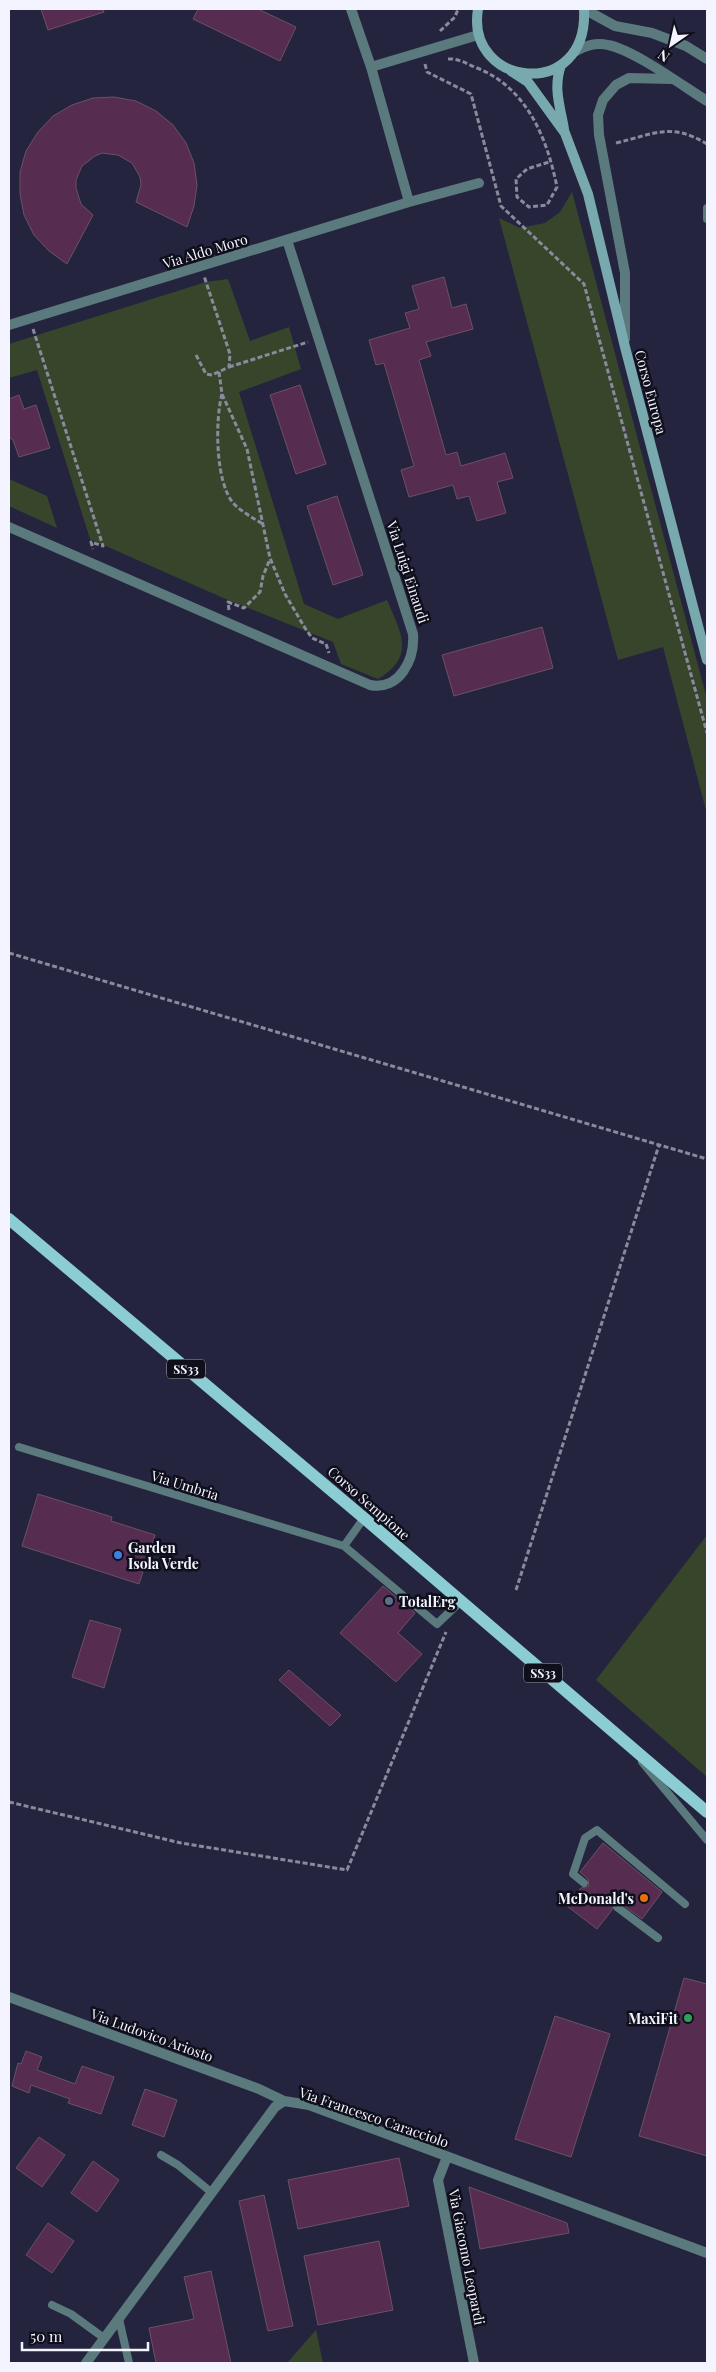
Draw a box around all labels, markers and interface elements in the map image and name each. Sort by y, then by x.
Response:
north arrow [646,20,696,70]
text: N [654,45,673,67]
street label: Via Aldo Moro [159,229,250,273]
street label: Corso Europa [631,348,671,436]
street label: Via Luigi Einaudi [382,517,434,626]
road number: SS33 [167,1360,205,1378]
street label: Corso Sempione [324,1462,414,1544]
street label: Via Umbria [148,1465,221,1504]
place label: Garden Isola Verde [128,1538,199,1573]
marker: Garden Isola Verde [112,1549,124,1561]
place label: TotalErg [399,1592,456,1611]
marker: TotalErg [383,1595,395,1607]
road number: SS33 [524,1664,562,1682]
place label: McDonald's [558,1889,634,1908]
marker: McDonald's [638,1892,650,1904]
street label: Via Ludovico Ariosto [87,2004,216,2066]
place label: MaxiFit [628,2009,678,2028]
marker: MaxiFit [682,2012,694,2024]
street label: Via Francesco Caracciolo [296,2082,452,2152]
street label: Via Giacomo Leopardi [444,2186,490,2327]
scale bar [22,2320,149,2352]
text: 50 m [30,2326,63,2346]

